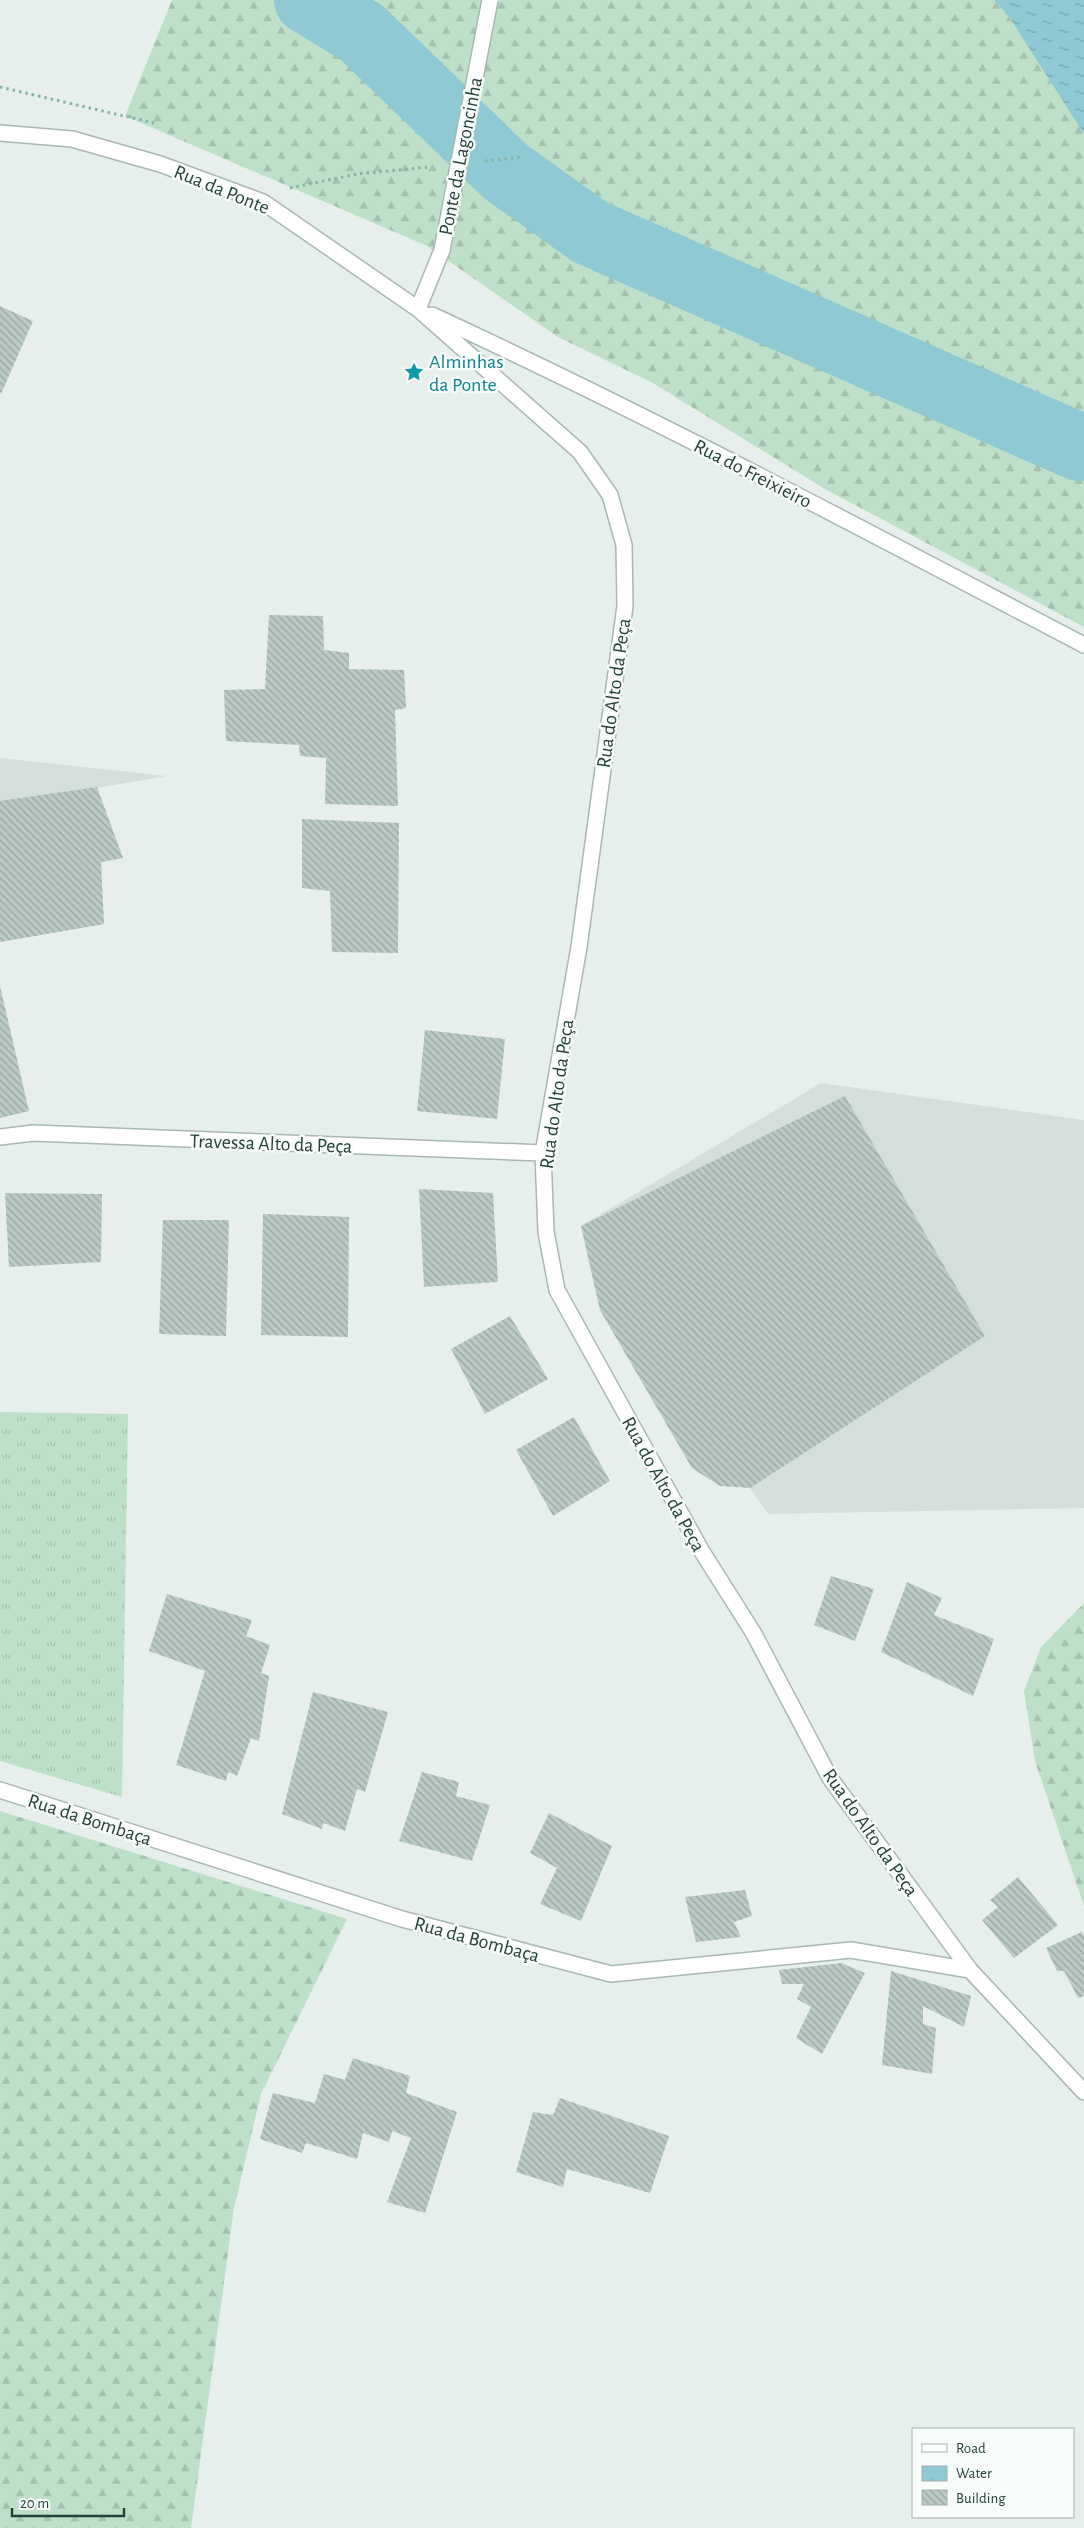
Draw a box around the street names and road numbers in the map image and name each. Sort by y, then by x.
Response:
street label: Ponte da Lagoncinha [436,75,486,237]
street label: Rua da Ponte [171,162,272,218]
street label: Rua do Freixieiro [690,436,815,512]
street label: Rua do Alto da Peça [594,617,634,769]
street label: Rua do Alto da Peça [537,1018,577,1170]
street label: Travessa Alto da Peça [189,1131,353,1157]
street label: Rua do Alto da Peça [618,1414,708,1555]
street label: Rua do Alto da Peça [819,1765,922,1900]
street label: Rua da Bombaça [25,1791,154,1849]
street label: Rua da Bombaça [412,1914,542,1966]

